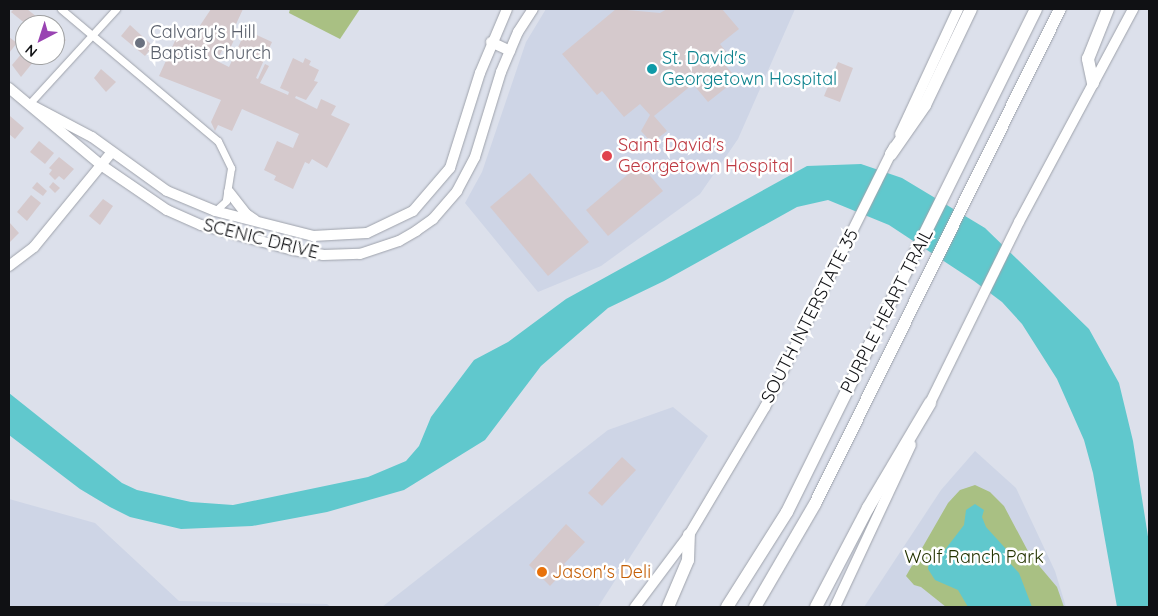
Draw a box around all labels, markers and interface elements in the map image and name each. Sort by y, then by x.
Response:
north arrow [15,15,65,65]
place label: Calvary's Hill Baptist Church [150,22,271,64]
marker: Calvary's Hill Baptist Church [134,37,146,49]
text: N [21,41,41,61]
place label: St. David's Georgetown Hospital [662,48,837,90]
marker: St. David's Georgetown Hospital [646,63,658,75]
place label: Saint David's Georgetown Hospital [618,135,793,178]
marker: Saint David's Georgetown Hospital [600,149,614,163]
street label: SCENIC DRIVE [201,214,321,264]
street label: SOUTH INTERSTATE 35 [757,225,863,407]
street label: PURPLE HEART TRAIL [836,225,938,397]
park label: Wolf Ranch Park [904,546,1044,568]
place label: Jason's Deli [552,561,651,583]
marker: Jason's Deli [536,566,548,578]

